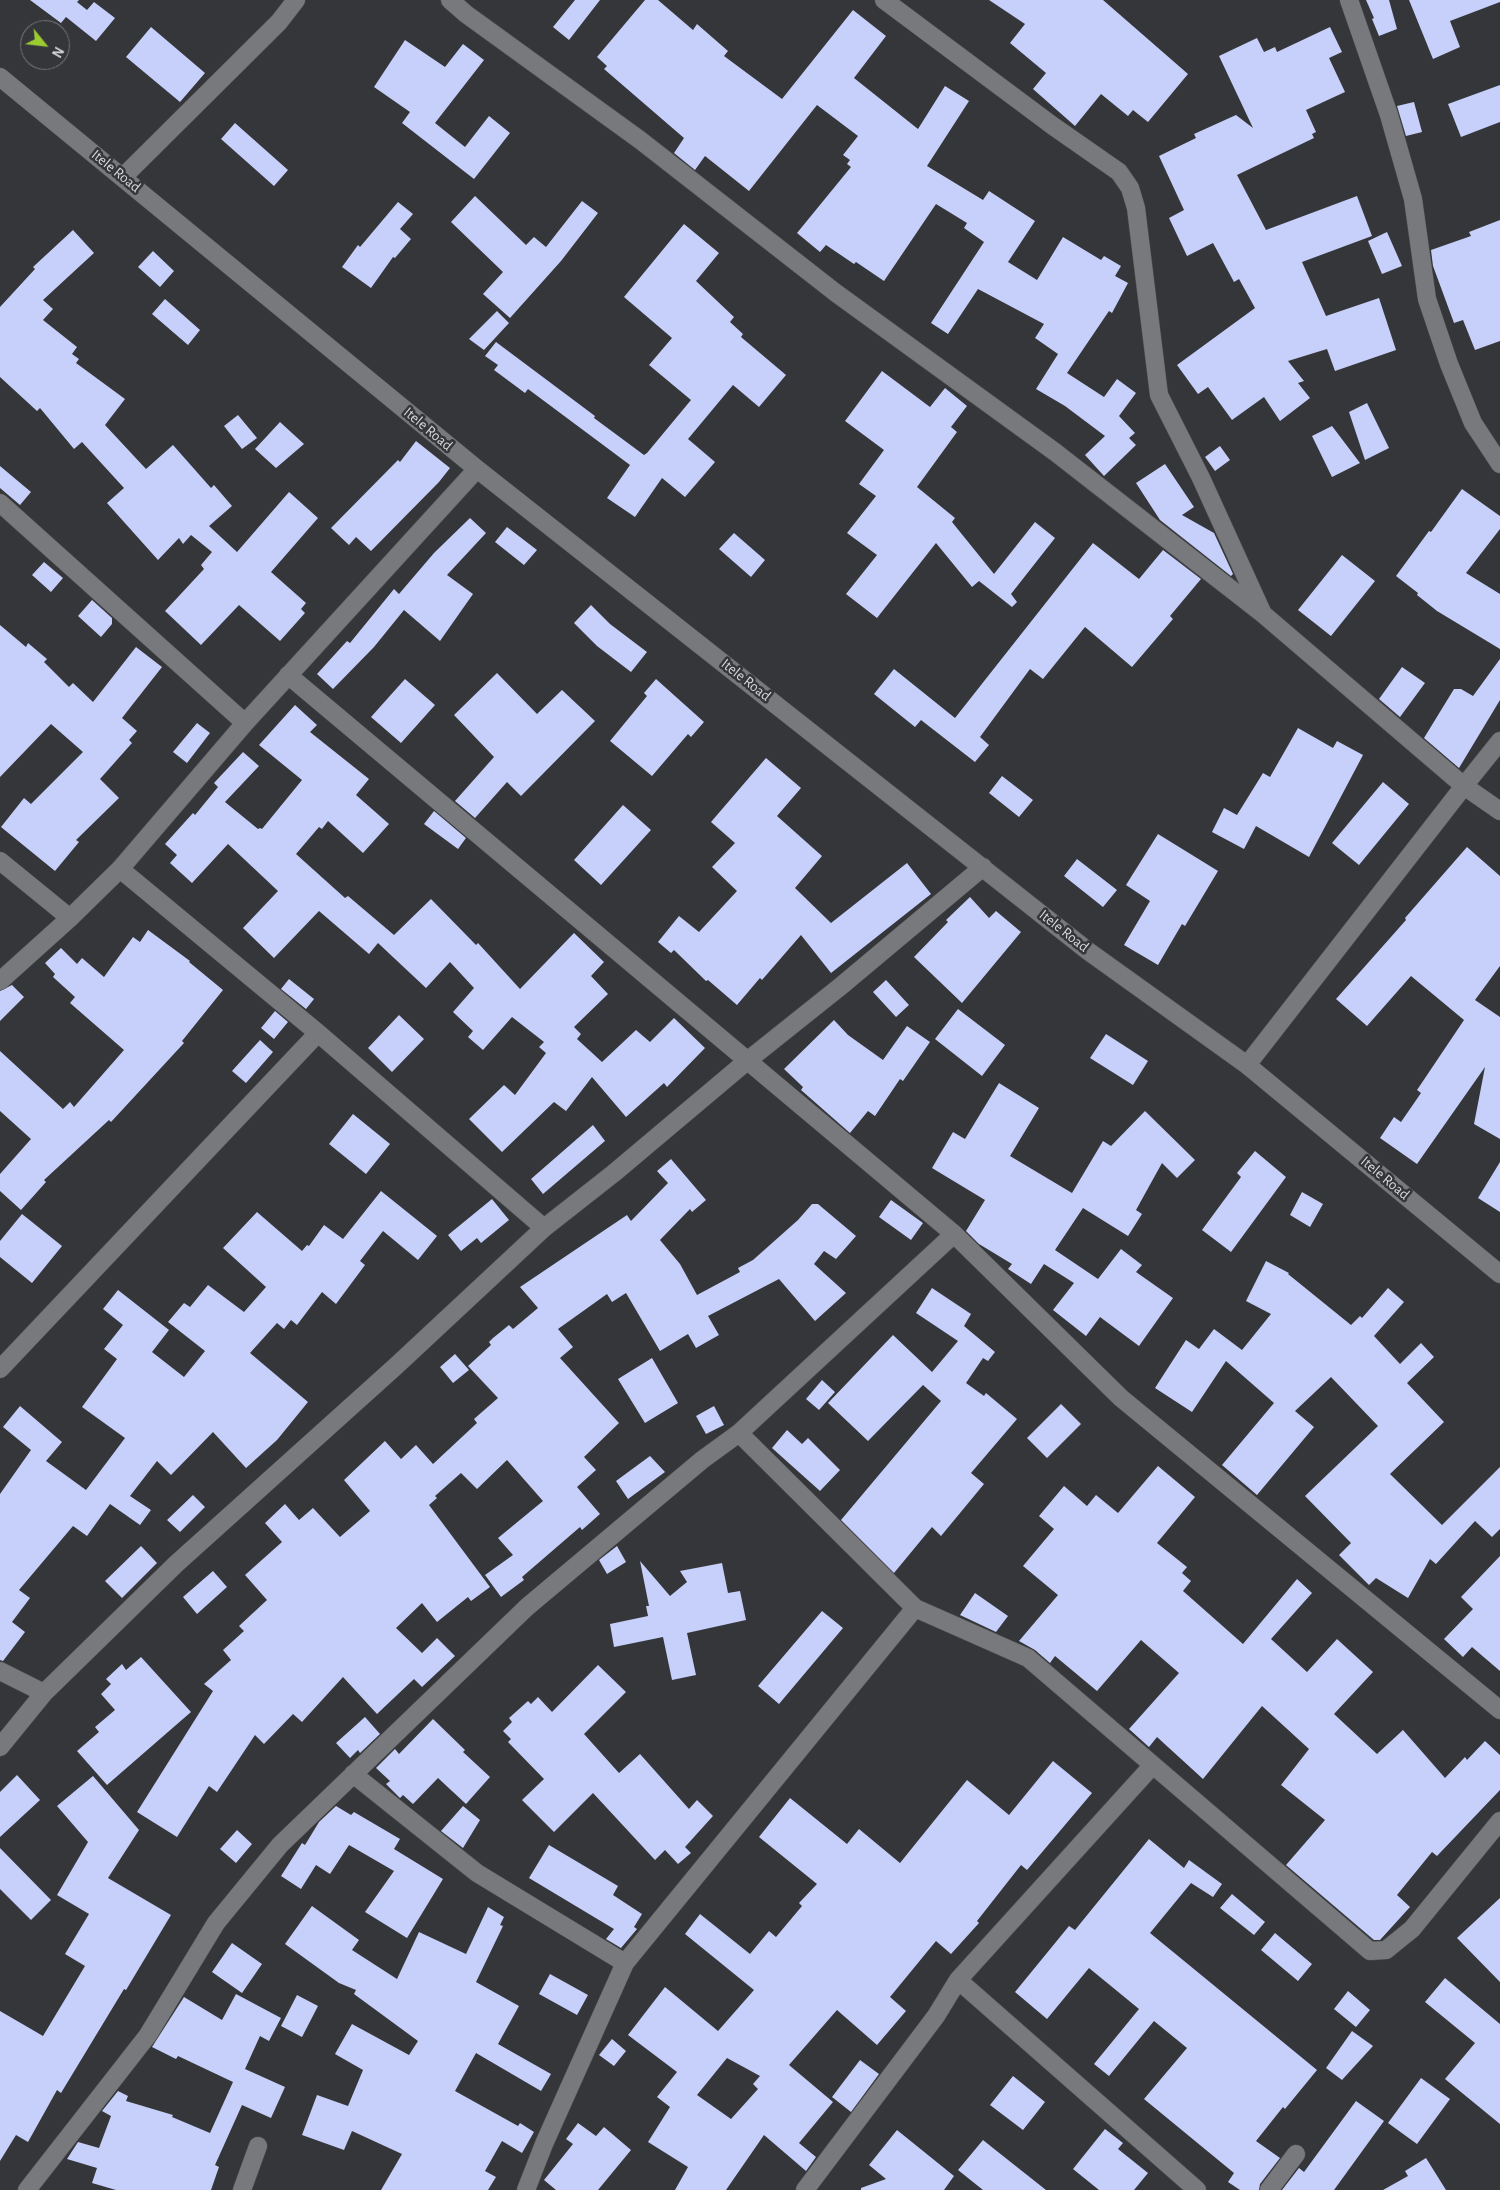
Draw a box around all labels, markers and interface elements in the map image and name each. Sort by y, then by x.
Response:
north arrow [20,20,70,70]
text: N [49,44,66,59]
street label: Itele Road [88,146,144,196]
street label: Itele Road [400,403,456,455]
street label: Itele Road [717,655,775,705]
street label: Itele Road [1035,906,1093,956]
street label: Itele Road [1357,1152,1413,1204]

